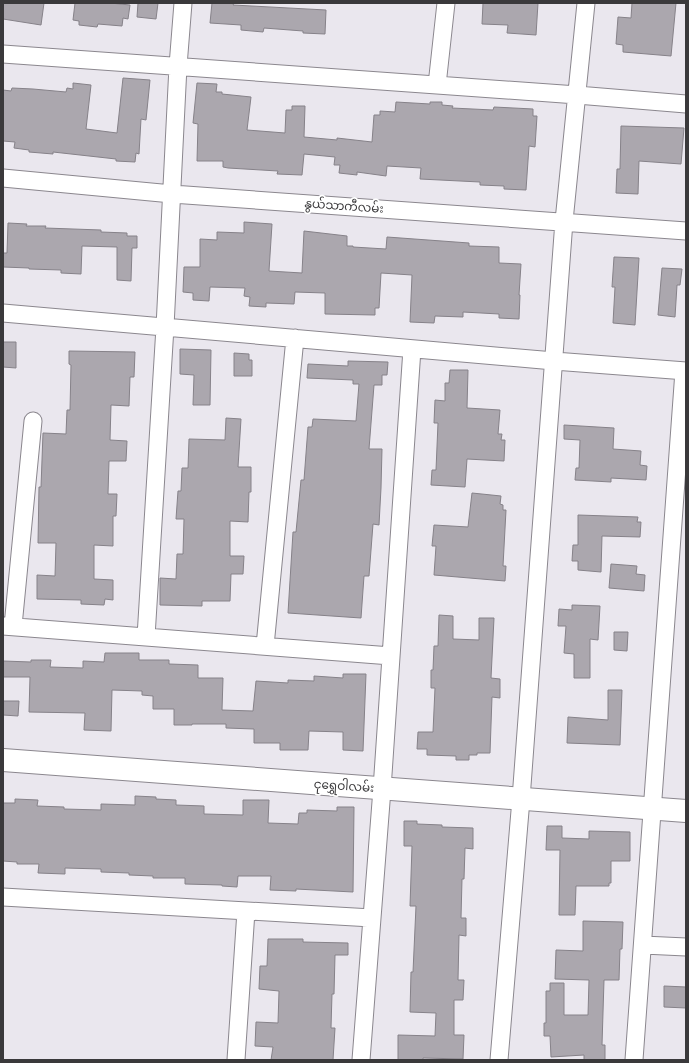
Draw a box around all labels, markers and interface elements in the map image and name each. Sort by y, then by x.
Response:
street label: နွယ်သာကီလမ်း [304,194,384,219]
street label: ငုရွှေဝါလမ်း [313,775,375,798]

